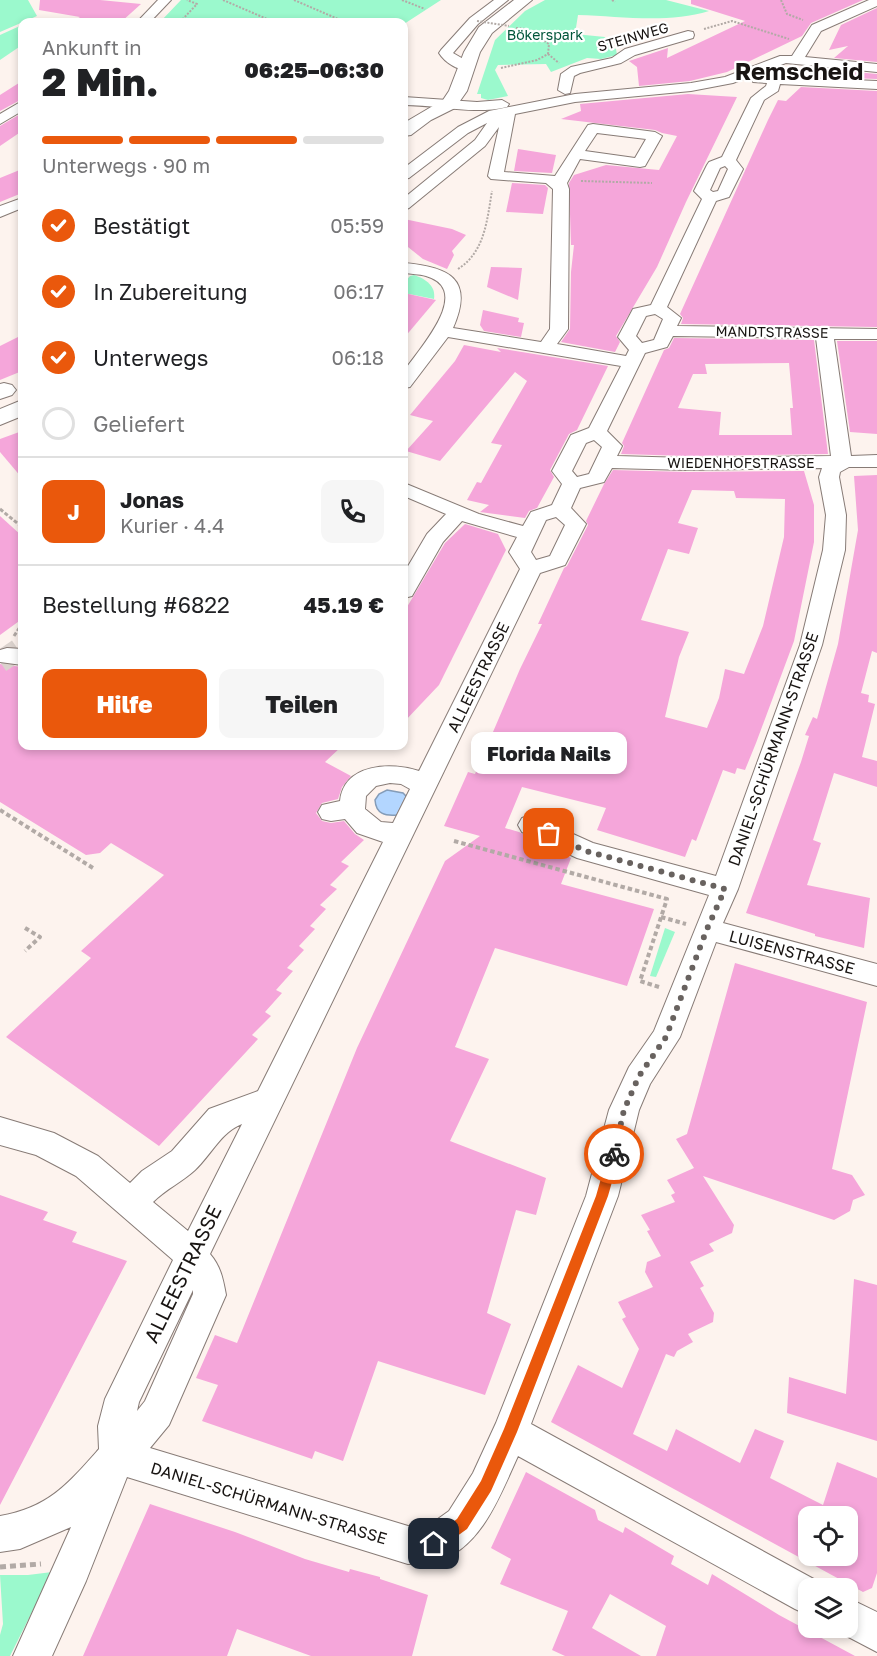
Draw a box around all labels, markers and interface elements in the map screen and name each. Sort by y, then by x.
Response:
street label: STEINWEG [596,18,670,55]
park label: Bökerspark [507,26,583,43]
text: Ankunft in [42,35,142,59]
text: 06:25–06:30 [244,56,384,83]
district label: Remscheid [735,56,863,85]
text: 2 Min. [42,58,159,105]
text: Unterwegs · 90 m [42,153,210,177]
icon: check [42,209,75,242]
text: Bestätigt [93,212,190,239]
text: 05:59 [330,213,384,237]
icon: check [42,275,75,308]
text: In Zubereitung [93,278,248,305]
text: 06:17 [333,279,384,303]
street label: MANDTSTRASSE [715,322,829,341]
icon: check [42,341,75,374]
text: Unterwegs [93,344,209,371]
text: 06:18 [332,345,384,369]
text: Geliefert [93,410,185,437]
street label: WIEDENHOFSTRASSE [667,454,815,471]
button: phone [321,480,384,543]
text: Jonas [120,486,184,513]
text: J [67,498,80,525]
text: Kurier · 4.4 [120,513,224,537]
text: Bestellung #6822 [42,591,230,618]
text: 45.19 € [303,591,384,618]
street label: ALLEESTRASSE [443,619,513,735]
street label: DANIEL-SCHÜRMANN-STRASSE [723,629,823,869]
button: Hilfe [42,669,207,738]
button: Teilen [219,669,384,738]
callout: Florida Nails [471,732,627,774]
text: Florida Nails [487,741,611,765]
pin [523,808,574,859]
icon: bag [532,817,565,850]
street label: LUISENSTRASSE [727,926,857,978]
courier [584,1124,644,1184]
icon: bike [598,1138,631,1171]
street label: ALLEESTRASSE [138,1201,226,1346]
street label: DANIEL-SCHÜRMANN-STRASSE [148,1457,390,1549]
map controls [798,1506,858,1638]
button: locate [798,1506,858,1566]
pin [408,1518,459,1569]
icon: home [417,1527,450,1560]
button: layers [798,1578,858,1638]

